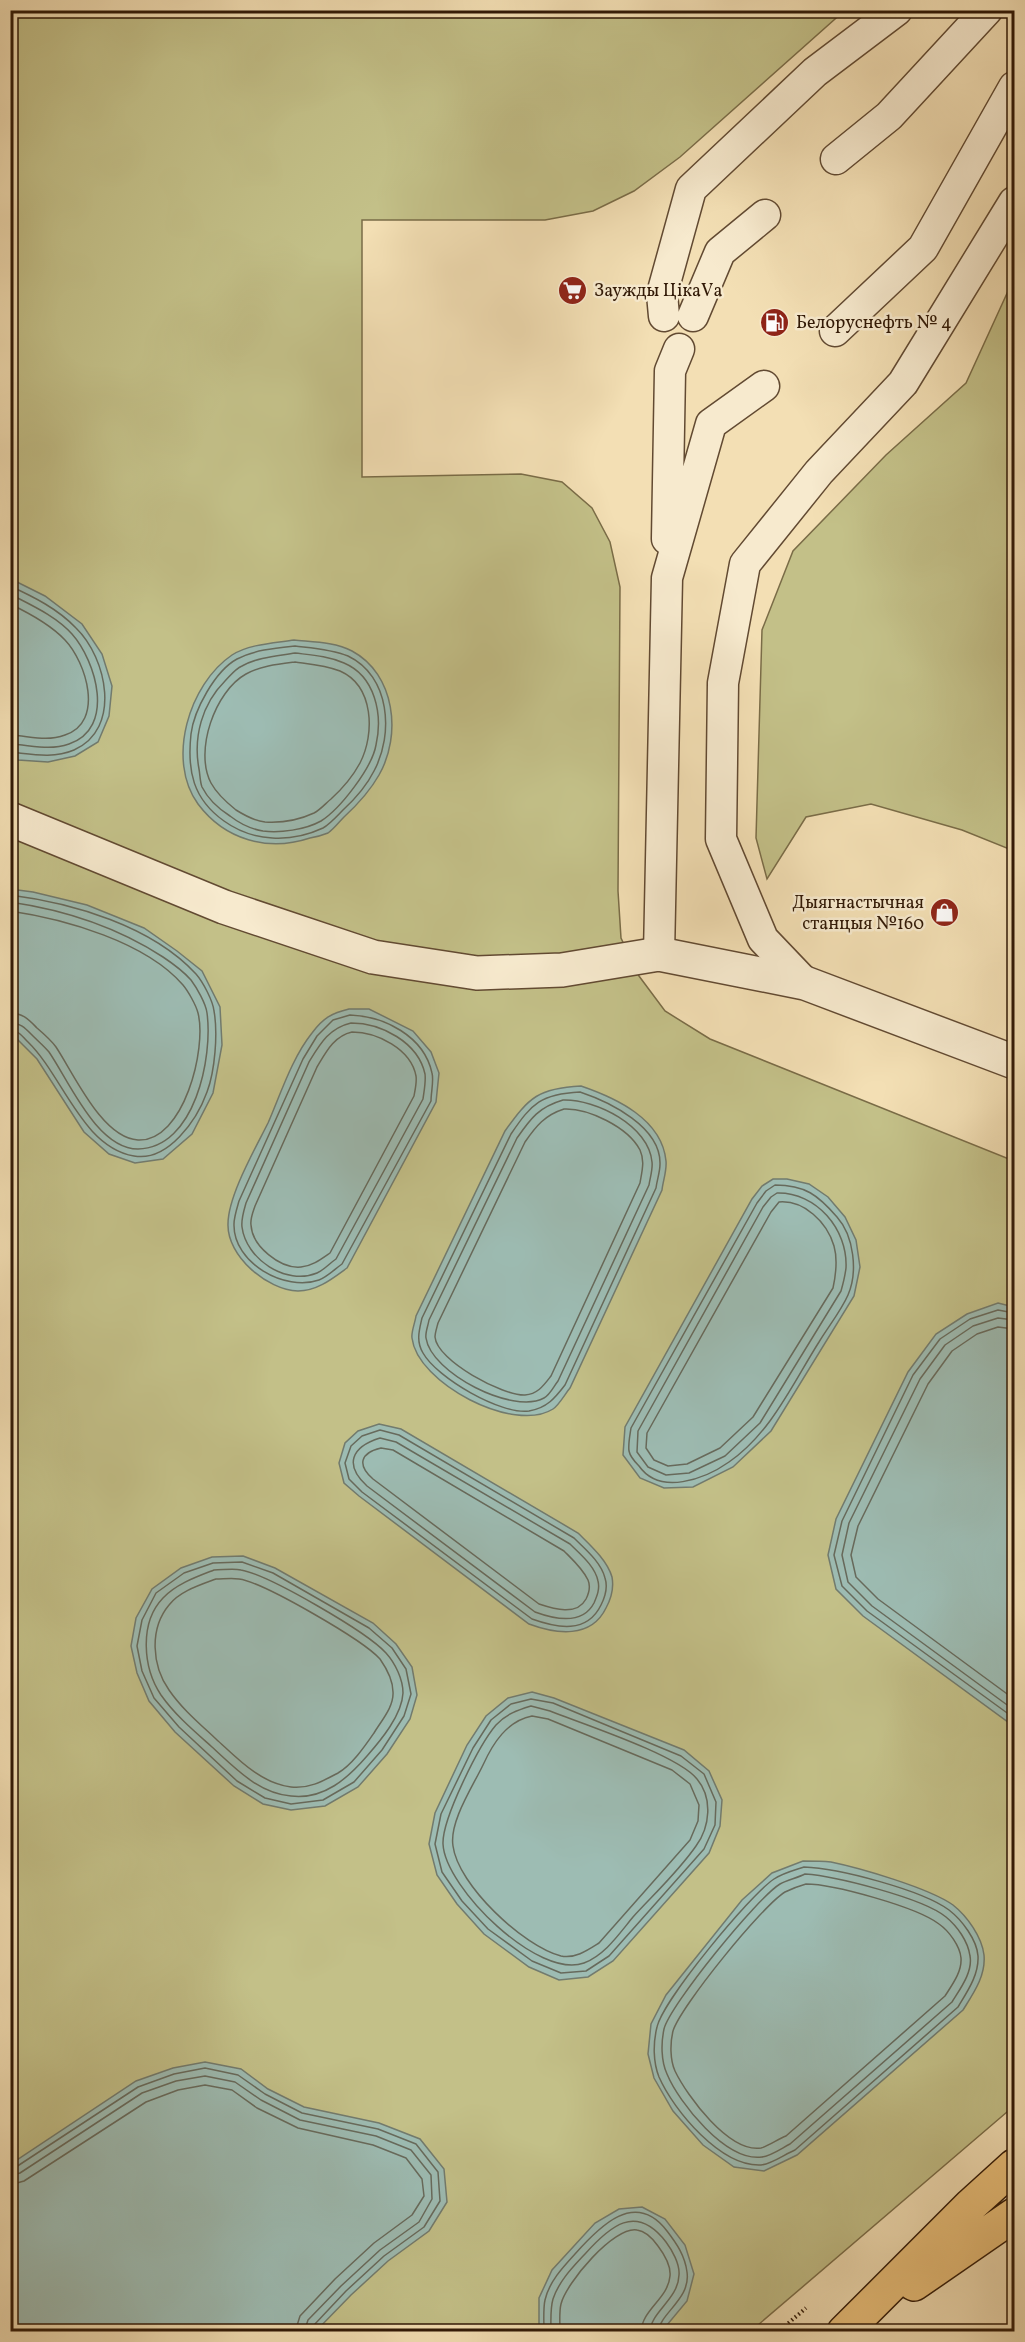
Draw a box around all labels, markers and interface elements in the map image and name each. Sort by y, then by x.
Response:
supermarket icon: Заужды ЦікаVа [557,275,589,307]
place label: Заужды ЦікаVа [594,279,722,304]
fuel station icon: Белоруснефть № 4 [759,307,791,339]
place label: Белоруснефть № 4 [796,311,952,336]
place label: Дыягнастычная станцыя №160 [792,891,924,937]
shop icon: Дыягнастычная станцыя №160 [929,897,961,929]

